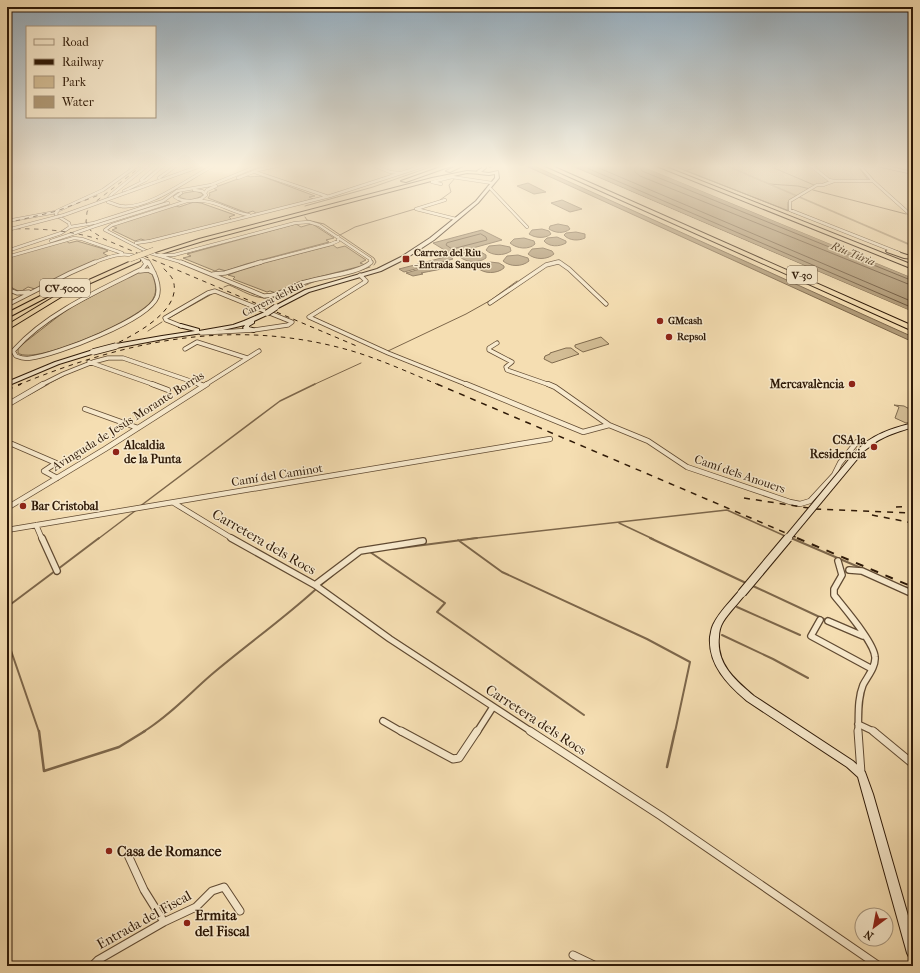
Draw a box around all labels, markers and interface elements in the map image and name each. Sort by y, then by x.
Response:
legend [26,26,156,118]
text: Road [62,35,89,49]
text: Railway [62,55,104,69]
text: Park [62,75,87,89]
text: Water [61,95,95,109]
water label: Riu Túria [828,239,877,269]
place label: Carrera del Riu - Entrada Sanques [414,247,491,271]
marker: Carrera del Riu - Entrada Sanques [401,254,411,264]
road number: V-30 [787,266,817,284]
street label: Carrera del Riu [241,278,306,320]
road number: CV-5000 [40,279,90,297]
place label: GMcash [668,315,703,327]
marker: GMcash [655,316,665,326]
place label: Repsol [677,331,706,343]
marker: Repsol [664,332,674,342]
street label: Avinguda de Jesús Morante Borràs [49,368,207,474]
place label: Mercavalència [769,377,844,391]
marker: Mercavalència [847,379,857,389]
place label: CSA la Residencia [810,433,866,461]
place label: Alcaldia de la Punta [123,438,182,466]
marker: CSA la Residencia [869,442,879,452]
marker: Alcaldia de la Punta [111,447,121,457]
street label: Camí dels Anouers [693,452,788,496]
street label: Camí del Caminot [230,461,324,489]
place label: Bar Cristobal [31,499,99,513]
marker: Bar Cristobal [18,501,28,511]
street label: Carretera dels Rocs [209,505,319,579]
street label: Carretera dels Rocs [482,681,590,759]
place label: Casa de Romance [117,843,221,860]
marker: Casa de Romance [104,846,114,856]
street label: Entrada del Fiscal [94,887,194,953]
place label: Ermita del Fiscal [195,907,250,940]
north arrow [854,907,894,947]
marker: Ermita del Fiscal [182,918,192,928]
text: N [861,927,876,943]

